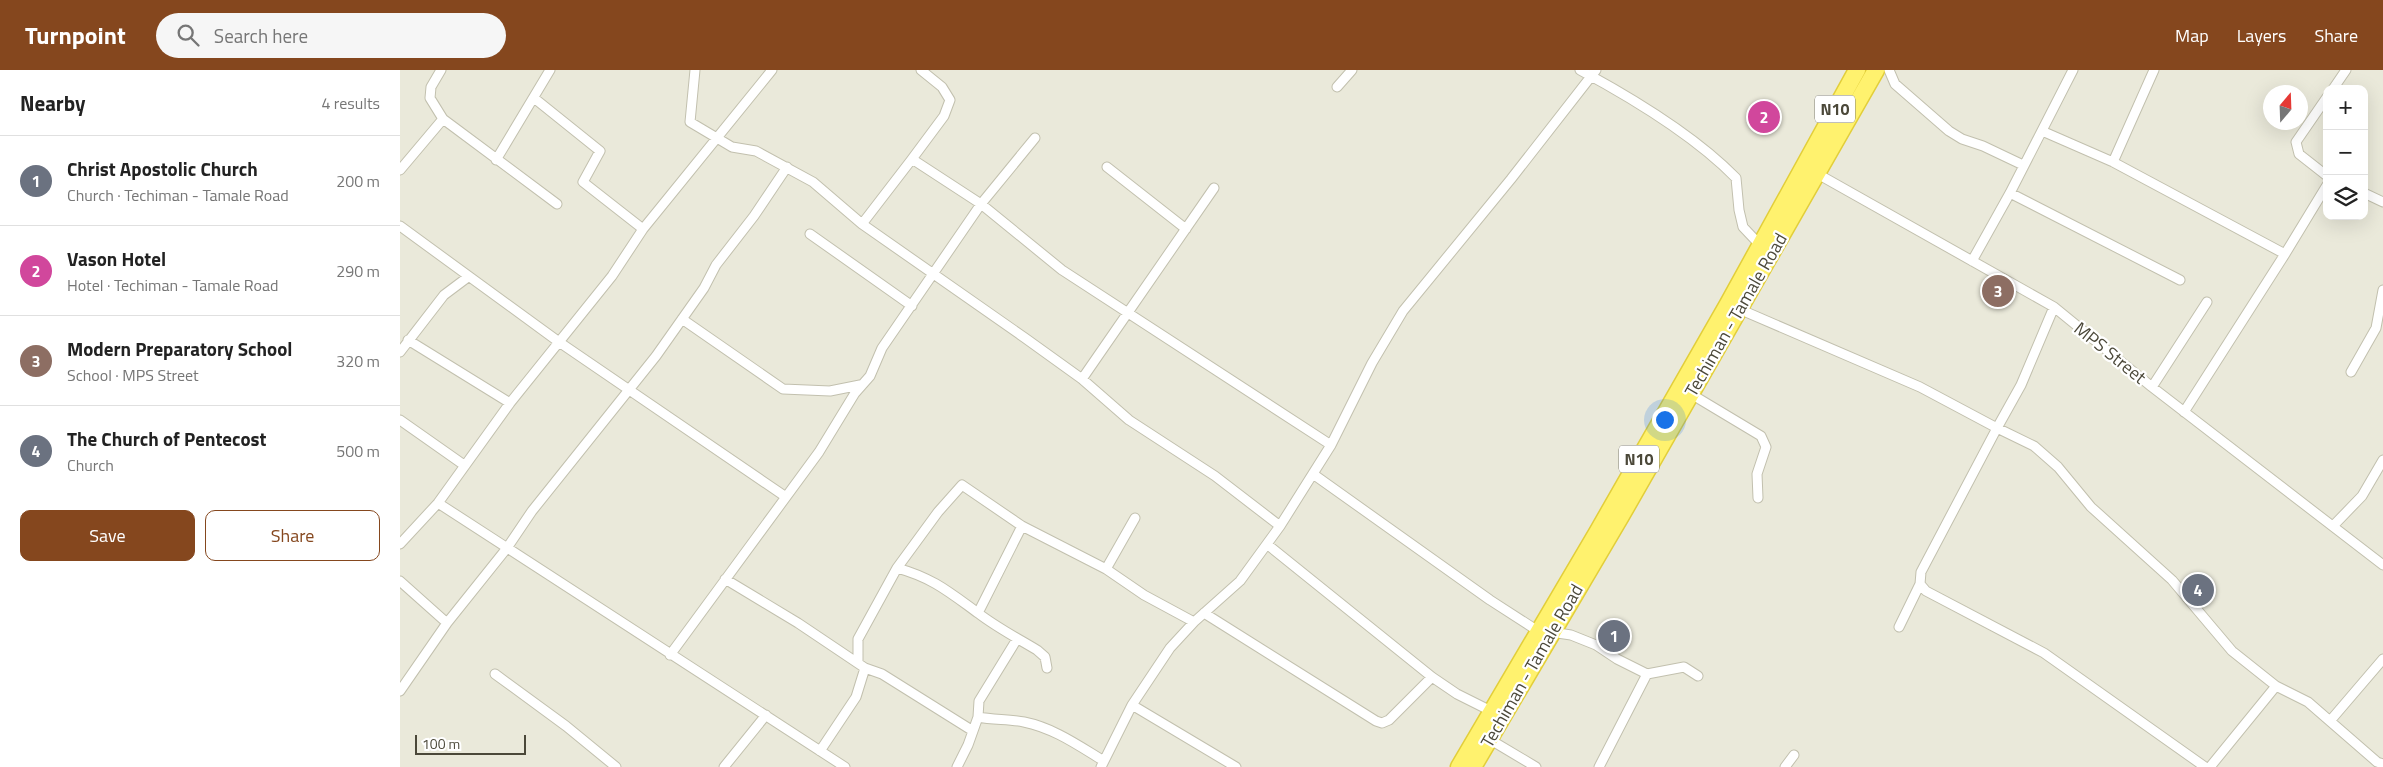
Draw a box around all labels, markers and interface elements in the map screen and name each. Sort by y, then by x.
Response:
search box [156,13,506,58]
text: Turnpoint [25,17,126,53]
icon: search [174,21,202,49]
text: Search here [214,21,308,50]
text: Map [2175,22,2209,49]
text: Layers [2237,22,2286,49]
text: Share [2314,22,2358,49]
north arrow [2263,85,2308,130]
map controls [2323,85,2368,220]
button: + [2323,85,2368,130]
text: Nearby [20,87,85,119]
text: 4 results [321,91,380,115]
road number: N10 [1815,96,1855,122]
pin: 2 [1748,98,1780,136]
button: − [2323,130,2368,175]
text: Christ Apostolic Church [67,154,258,183]
text: 1 [32,169,40,193]
text: 200 m [336,169,380,193]
button: layers [2323,175,2368,220]
text: Church · Techiman - Tamale Road [67,183,289,207]
street label: Techiman - Tamale Road [1678,228,1794,402]
text: Vason Hotel [67,244,166,273]
text: 2 [32,259,40,283]
text: 290 m [336,259,380,283]
pin: 3 [1982,272,2014,310]
text: Hotel · Techiman - Tamale Road [67,273,279,297]
street label: MPS Street [2068,315,2153,391]
text: Modern Preparatory School [67,334,292,363]
text: 3 [32,349,40,373]
text: 320 m [336,349,380,373]
text: School · MPS Street [67,363,199,387]
your location [1652,407,1678,433]
text: The Church of Pentecost [67,424,266,453]
text: 4 [32,439,40,463]
text: 500 m [336,439,380,463]
road number: N10 [1619,446,1659,472]
text: Church [67,453,114,477]
button: Save [20,510,195,561]
button: Share [205,510,380,561]
pin: 4 [2182,571,2214,609]
street label: Techiman - Tamale Road [1474,579,1590,753]
pin: 1 [1598,617,1630,655]
scale bar [415,732,526,755]
text: 100 m [422,733,460,754]

